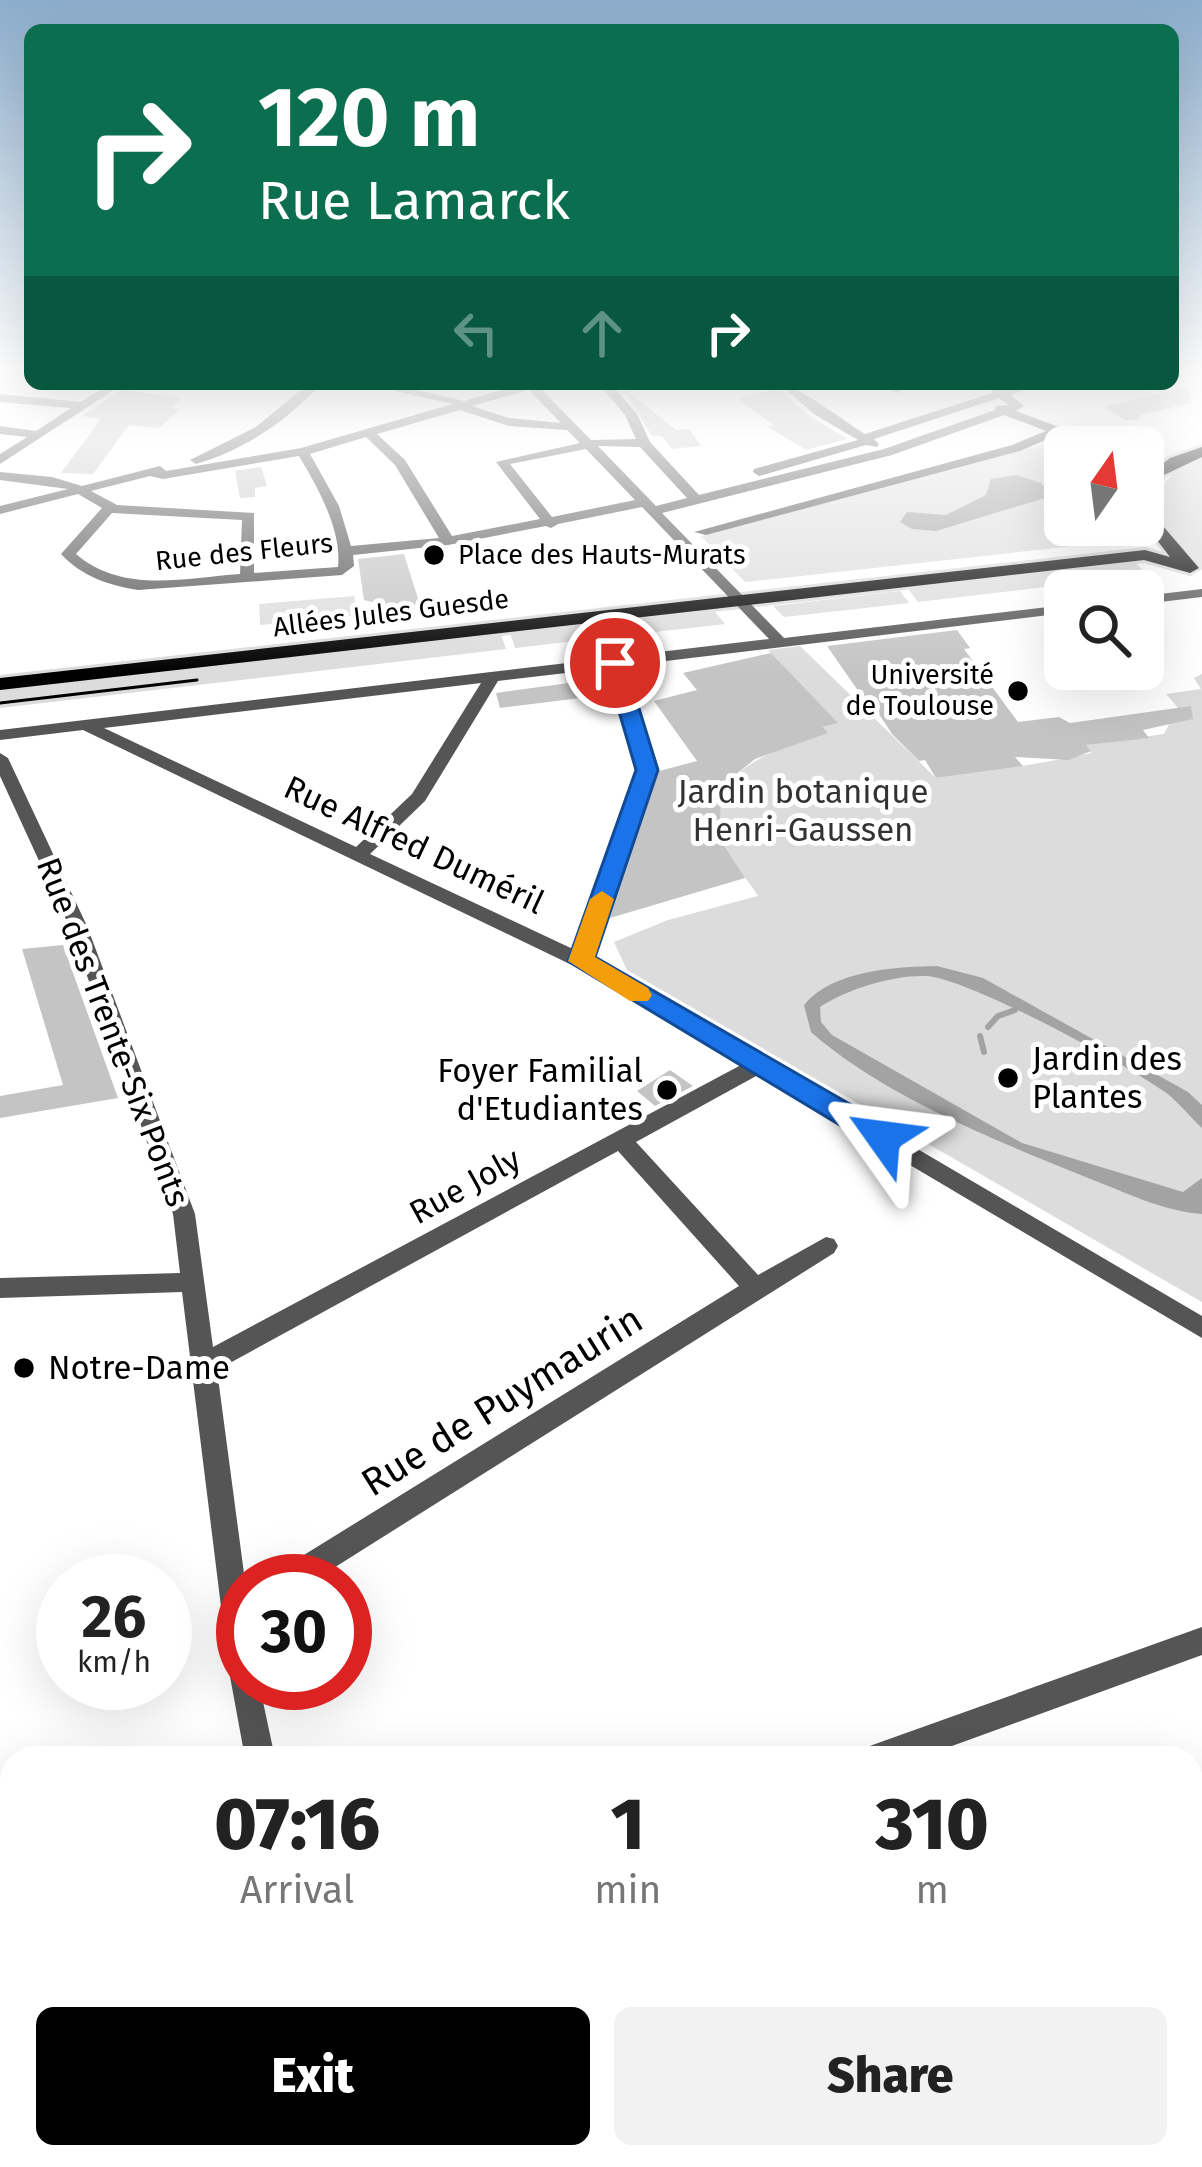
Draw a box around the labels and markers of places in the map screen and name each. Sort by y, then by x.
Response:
place label: Place des Hauts-Murats [458,539,746,571]
marker: Place des Hauts-Murats [421,542,447,568]
pin [564,612,666,714]
place label: Université de Toulouse [845,659,994,722]
marker: Université de Toulouse [1005,678,1031,704]
place label: Jardin des Plantes [1032,1039,1182,1117]
place label: Foyer Familial d'Etudiantes [437,1051,643,1129]
marker: Jardin des Plantes [995,1065,1021,1091]
marker: Foyer Familial d'Etudiantes [654,1077,680,1103]
place label: Notre-Dame [48,1348,230,1388]
marker: Notre-Dame [11,1355,37,1381]

